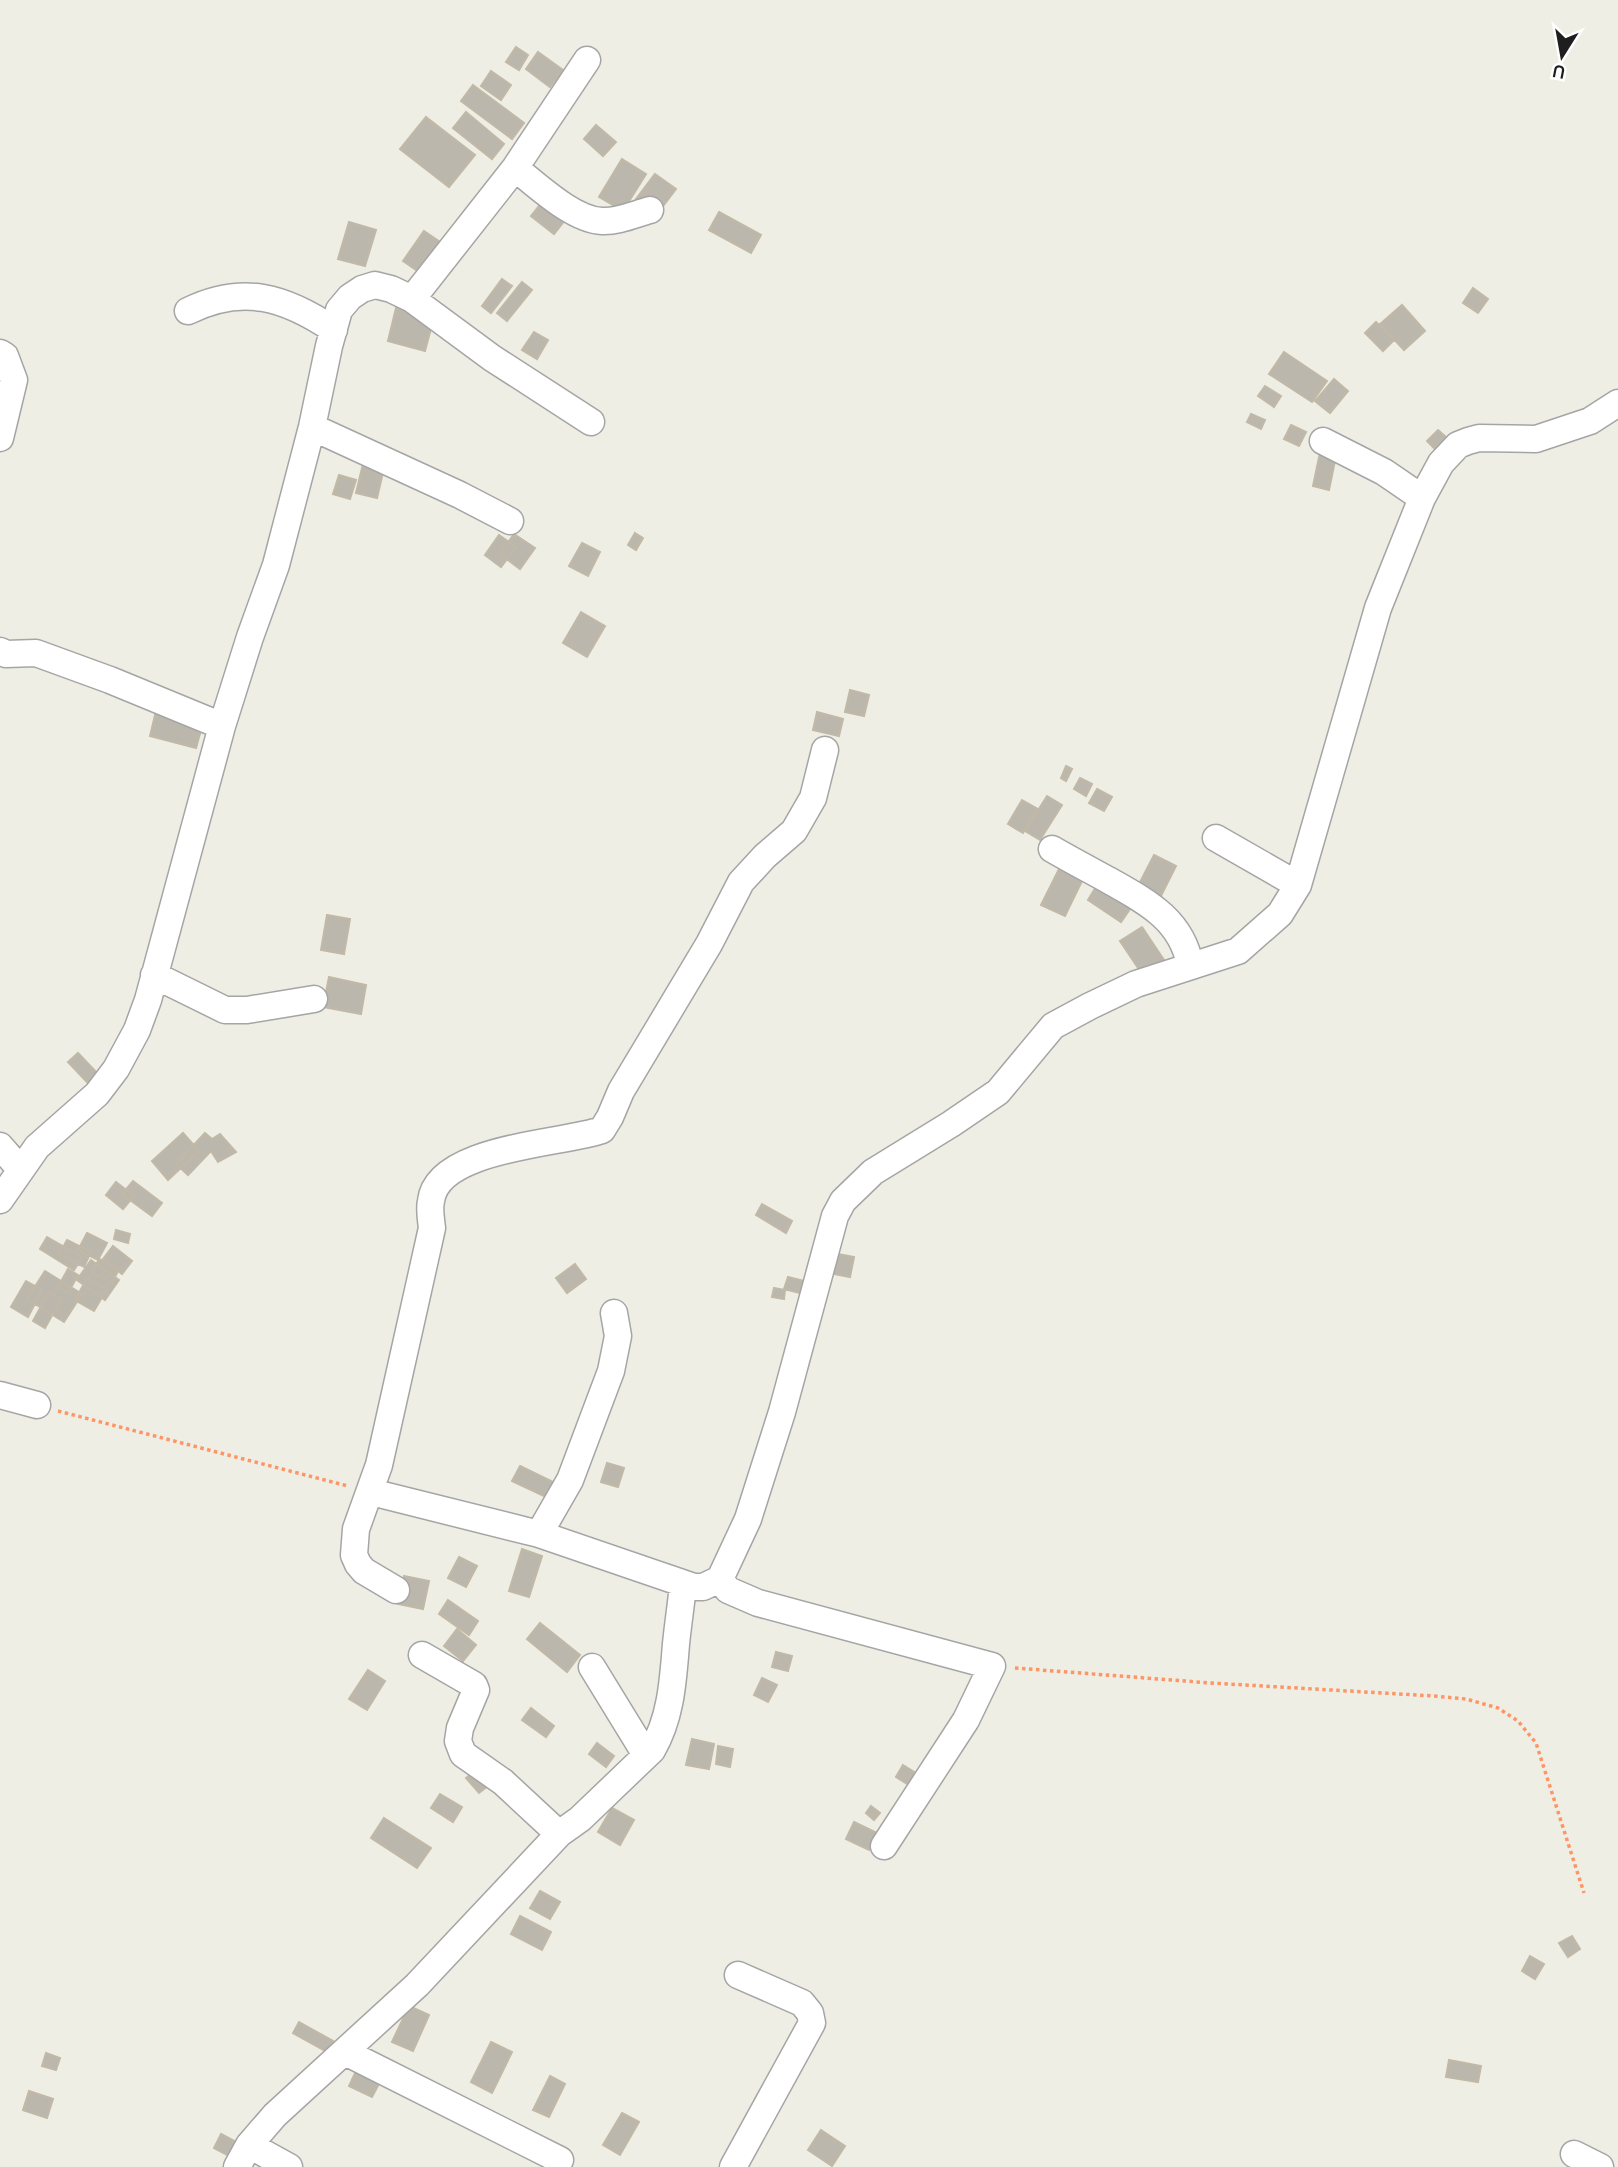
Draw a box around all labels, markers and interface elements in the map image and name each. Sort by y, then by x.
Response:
north arrow [1527,21,1597,91]
text: U [1550,60,1567,84]

